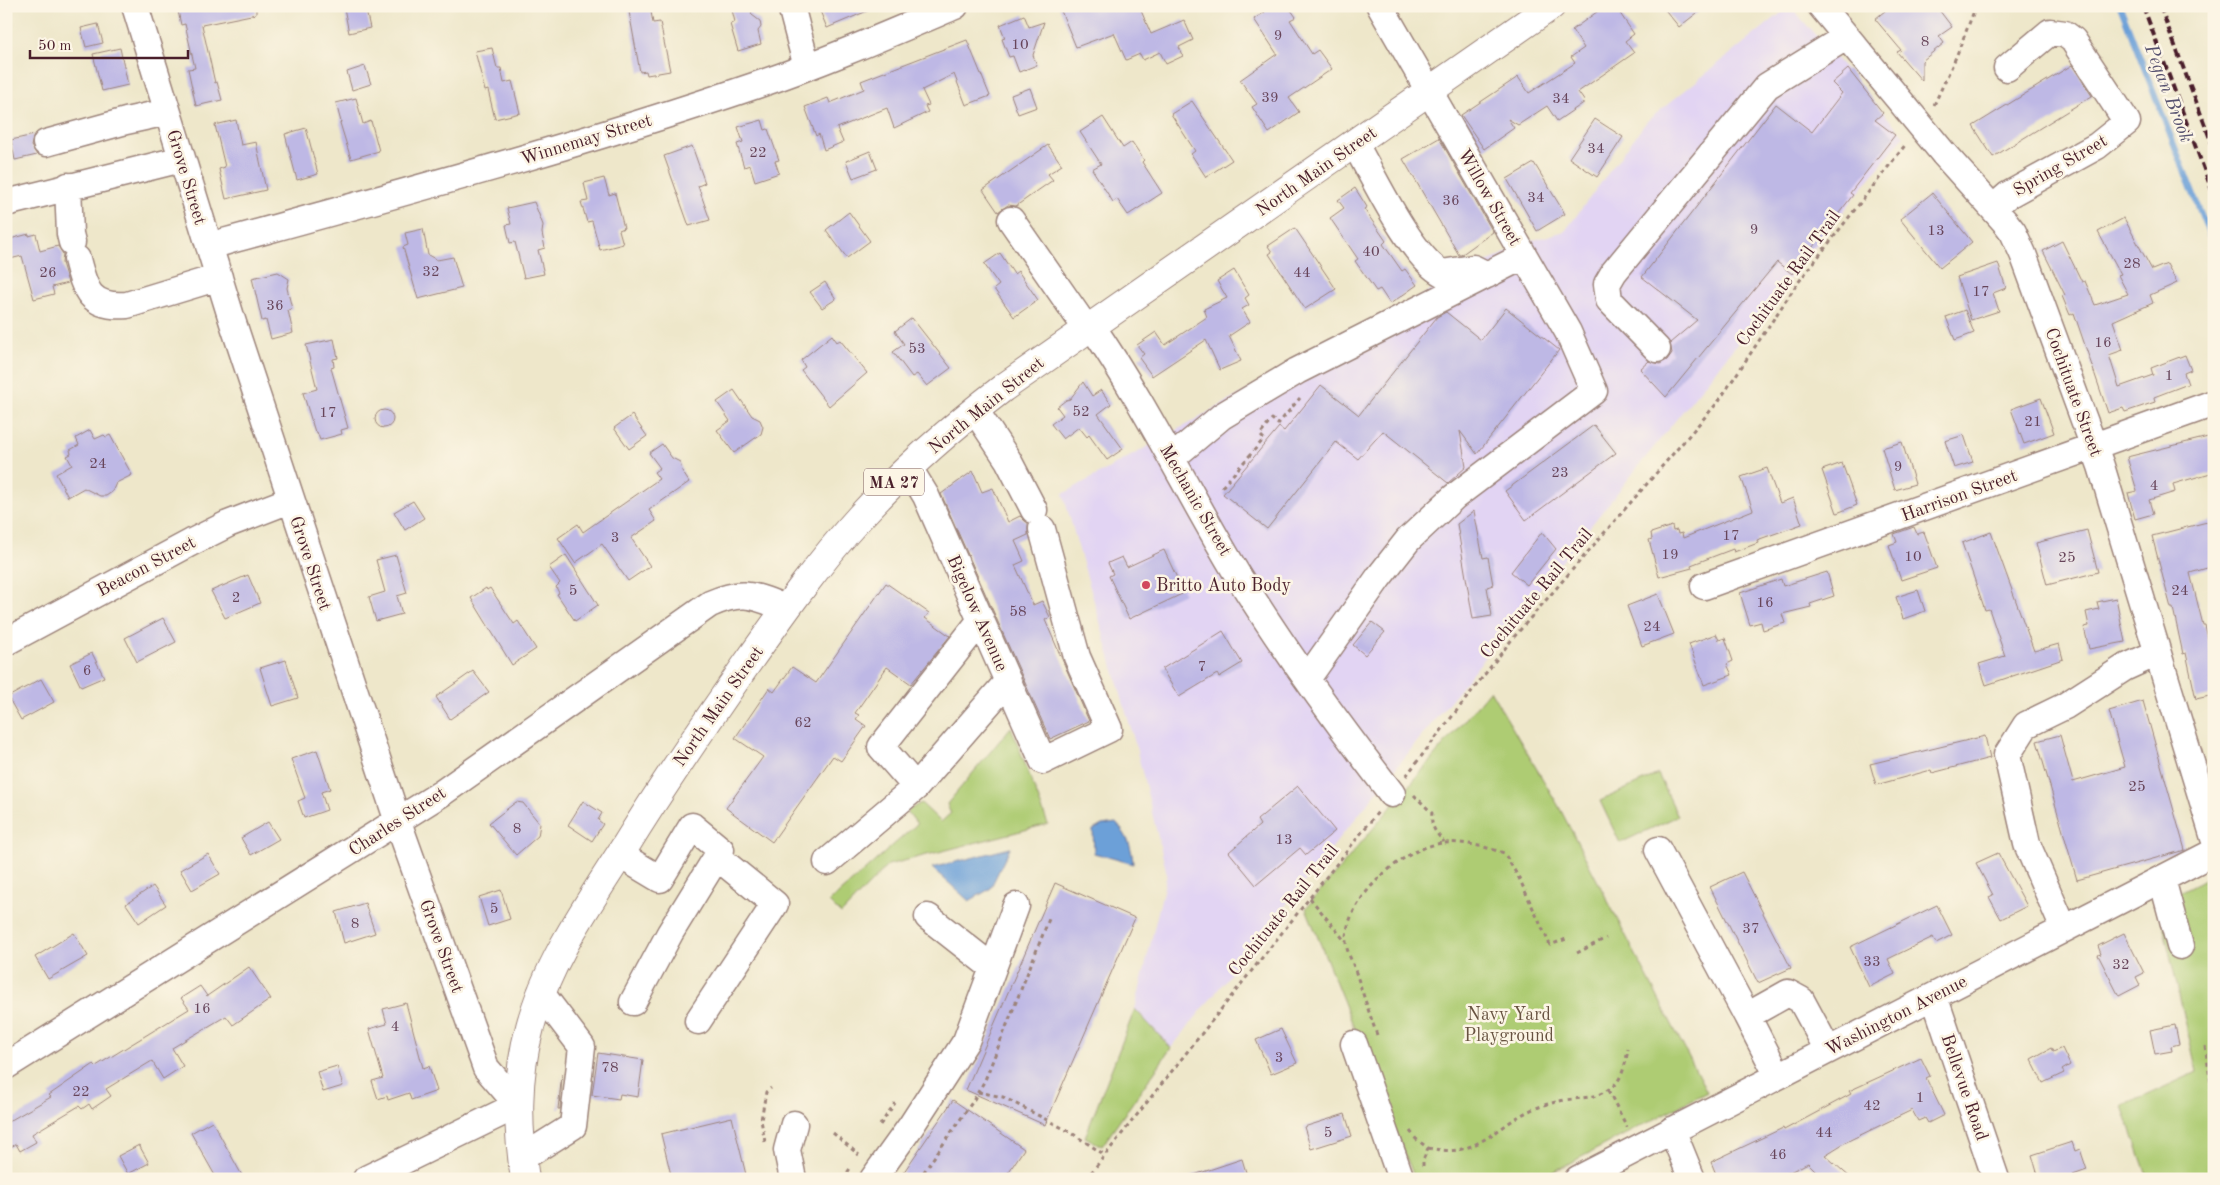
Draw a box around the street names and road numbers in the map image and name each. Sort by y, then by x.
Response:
street label: Winnemay Street [519,111,654,168]
street label: North Main Street [1253,124,1380,220]
street label: Grove Street [163,128,209,227]
street label: Spring Street [2011,132,2110,200]
street label: Willow Street [1454,146,1524,249]
street label: Cochituate Rail Trail [1734,207,1844,350]
street label: Cochituate Street [2041,326,2105,459]
street label: North Main Street [926,354,1048,458]
street label: Mechanic Street [1156,442,1234,559]
street label: Harrison Street [1899,467,2020,525]
road number: MA 27 [864,468,924,496]
street label: Grove Street [286,514,334,613]
street label: Cochituate Rail Trail [1477,525,1596,662]
street label: Beacon Street [94,533,199,600]
street label: Bigelow Avenue [943,553,1011,674]
street label: North Main Street [671,643,767,770]
street label: Charles Street [346,784,449,860]
street label: Cochituate Rail Trail [1225,841,1342,980]
street label: Grove Street [416,897,466,996]
street label: Washington Avenue [1823,973,1970,1059]
street label: Bellevue Road [1937,1032,1991,1143]

